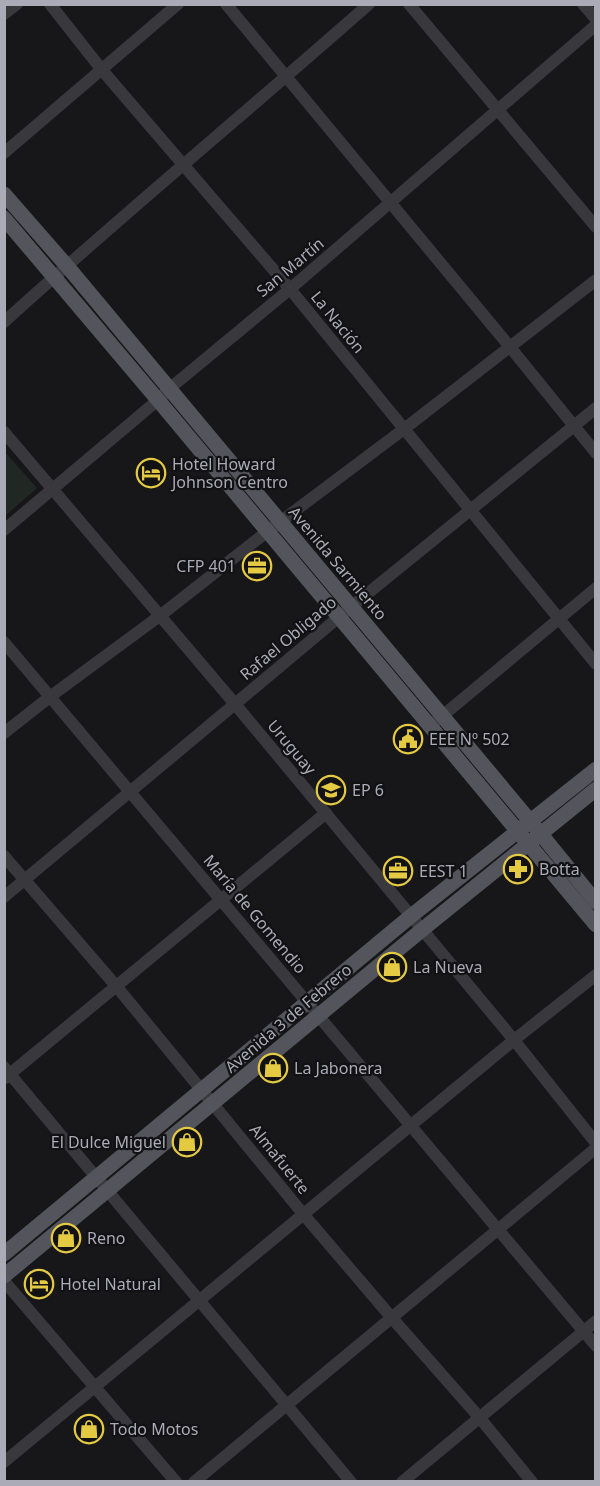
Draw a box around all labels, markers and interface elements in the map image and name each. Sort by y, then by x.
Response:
street label: San Martín [252,232,328,302]
street label: La Nación [306,286,370,358]
place label: Hotel Howard Johnson Centro [170,453,288,493]
hotel icon: Hotel Howard Johnson Centro [135,457,167,489]
street label: Avenida Sarmiento [284,501,392,625]
office icon: CFP 401 [241,550,273,582]
place label: CFP 401 [176,555,236,577]
street label: Rafael Obligado [235,591,341,685]
street label: Uruguay [263,715,322,780]
public building icon: EEE Nº 502 [392,723,424,755]
place label: EEE Nº 502 [429,728,510,750]
school or university icon: EP 6 [315,774,347,806]
place label: EP 6 [352,779,384,801]
street label: María de Gomendio [199,850,311,978]
pharmacy icon: Botta [502,853,534,885]
office icon: EEST 1 [382,855,414,887]
place label: Botta [539,858,580,880]
place label: EEST 1 [419,860,468,882]
shop icon: La Nueva [376,951,408,983]
place label: La Nueva [413,956,482,978]
street label: Avenida 3 de Febrero [220,958,356,1078]
shop icon: La Jabonera [257,1052,289,1084]
place label: La Jabonera [294,1057,383,1079]
street label: Almafuerte [245,1119,315,1199]
shop icon: El Dulce Miguel [171,1126,203,1158]
place label: El Dulce Miguel [51,1131,166,1153]
shop icon: Reno [50,1222,82,1254]
place label: Reno [87,1227,126,1249]
hotel icon: Hotel Natural [23,1268,55,1300]
place label: Hotel Natural [60,1273,161,1295]
shop icon: Todo Motos [73,1413,105,1445]
place label: Todo Motos [110,1418,198,1440]

